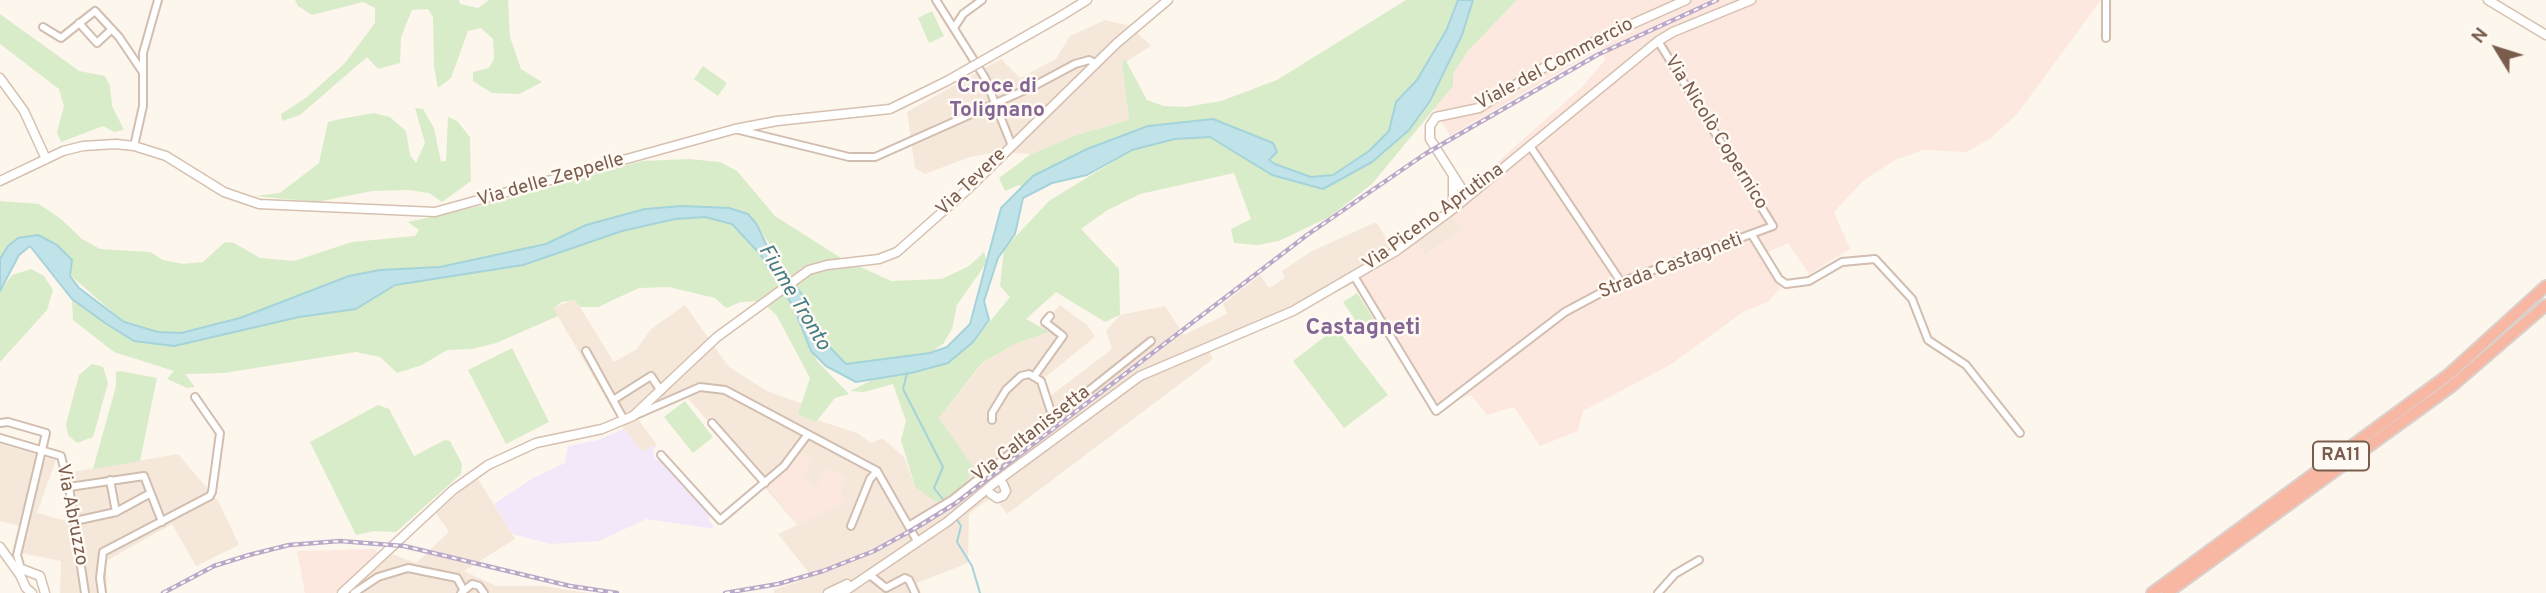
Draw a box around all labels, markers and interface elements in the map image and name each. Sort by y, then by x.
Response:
street label: Viale del Commercio [1472,14,1638,116]
north arrow [2462,14,2532,84]
text: N [2467,23,2494,49]
street label: Via Nicolò Copernico [1658,52,1772,214]
district label: Croce di Tolignano [949,75,1045,125]
street label: Via Tevere [932,144,1012,222]
street label: Via delle Zeppelle [475,149,627,213]
street label: Via Piceno Aprutina [1359,159,1509,277]
street label: Strada Castagneti [1596,229,1746,305]
water label: Fiume Tronto [752,240,834,356]
district label: Castagneti [1305,315,1421,343]
street label: Via Caltanissetta [969,382,1095,488]
road number: RA11 [2313,442,2369,470]
street label: Via Abruzzo [50,462,92,568]

